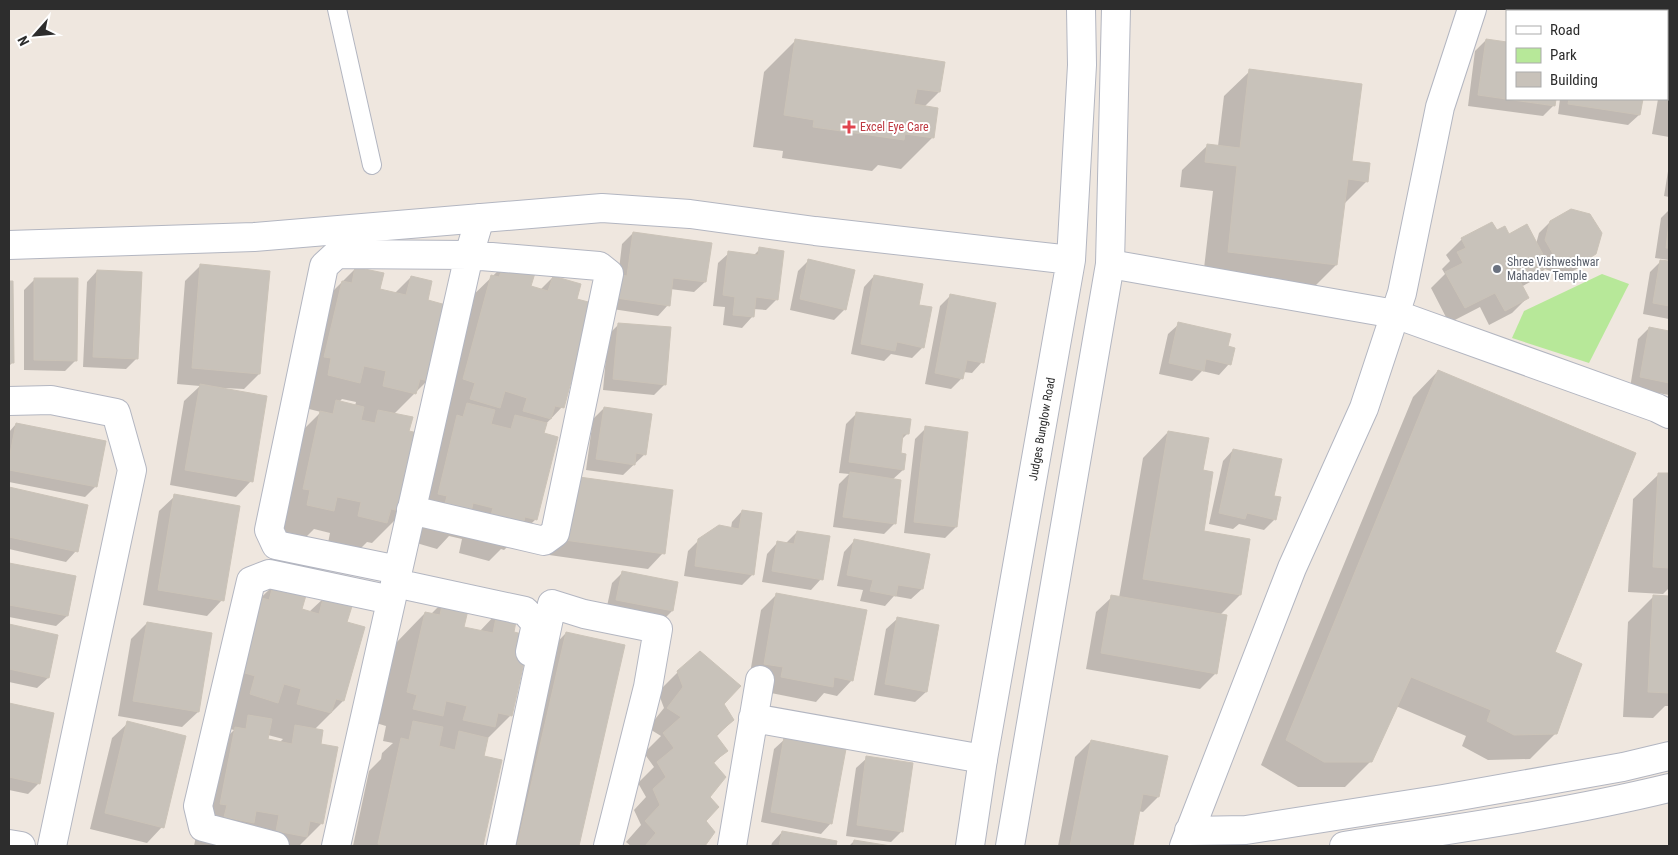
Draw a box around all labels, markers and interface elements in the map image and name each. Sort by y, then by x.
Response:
north arrow [10,10,60,60]
legend [1506,10,1668,100]
text: Road [1550,21,1580,39]
text: N [14,33,32,48]
text: Park [1550,46,1577,64]
text: Building [1550,71,1598,89]
marker: Excel Eye Care [842,120,856,134]
place label: Excel Eye Care [860,120,929,134]
place label: Shree Vishweshwar Mahadev Temple [1507,255,1600,283]
marker: Shree Vishweshwar Mahadev Temple [1491,263,1503,275]
street label: Judges Bunglow Road [1026,376,1058,482]

